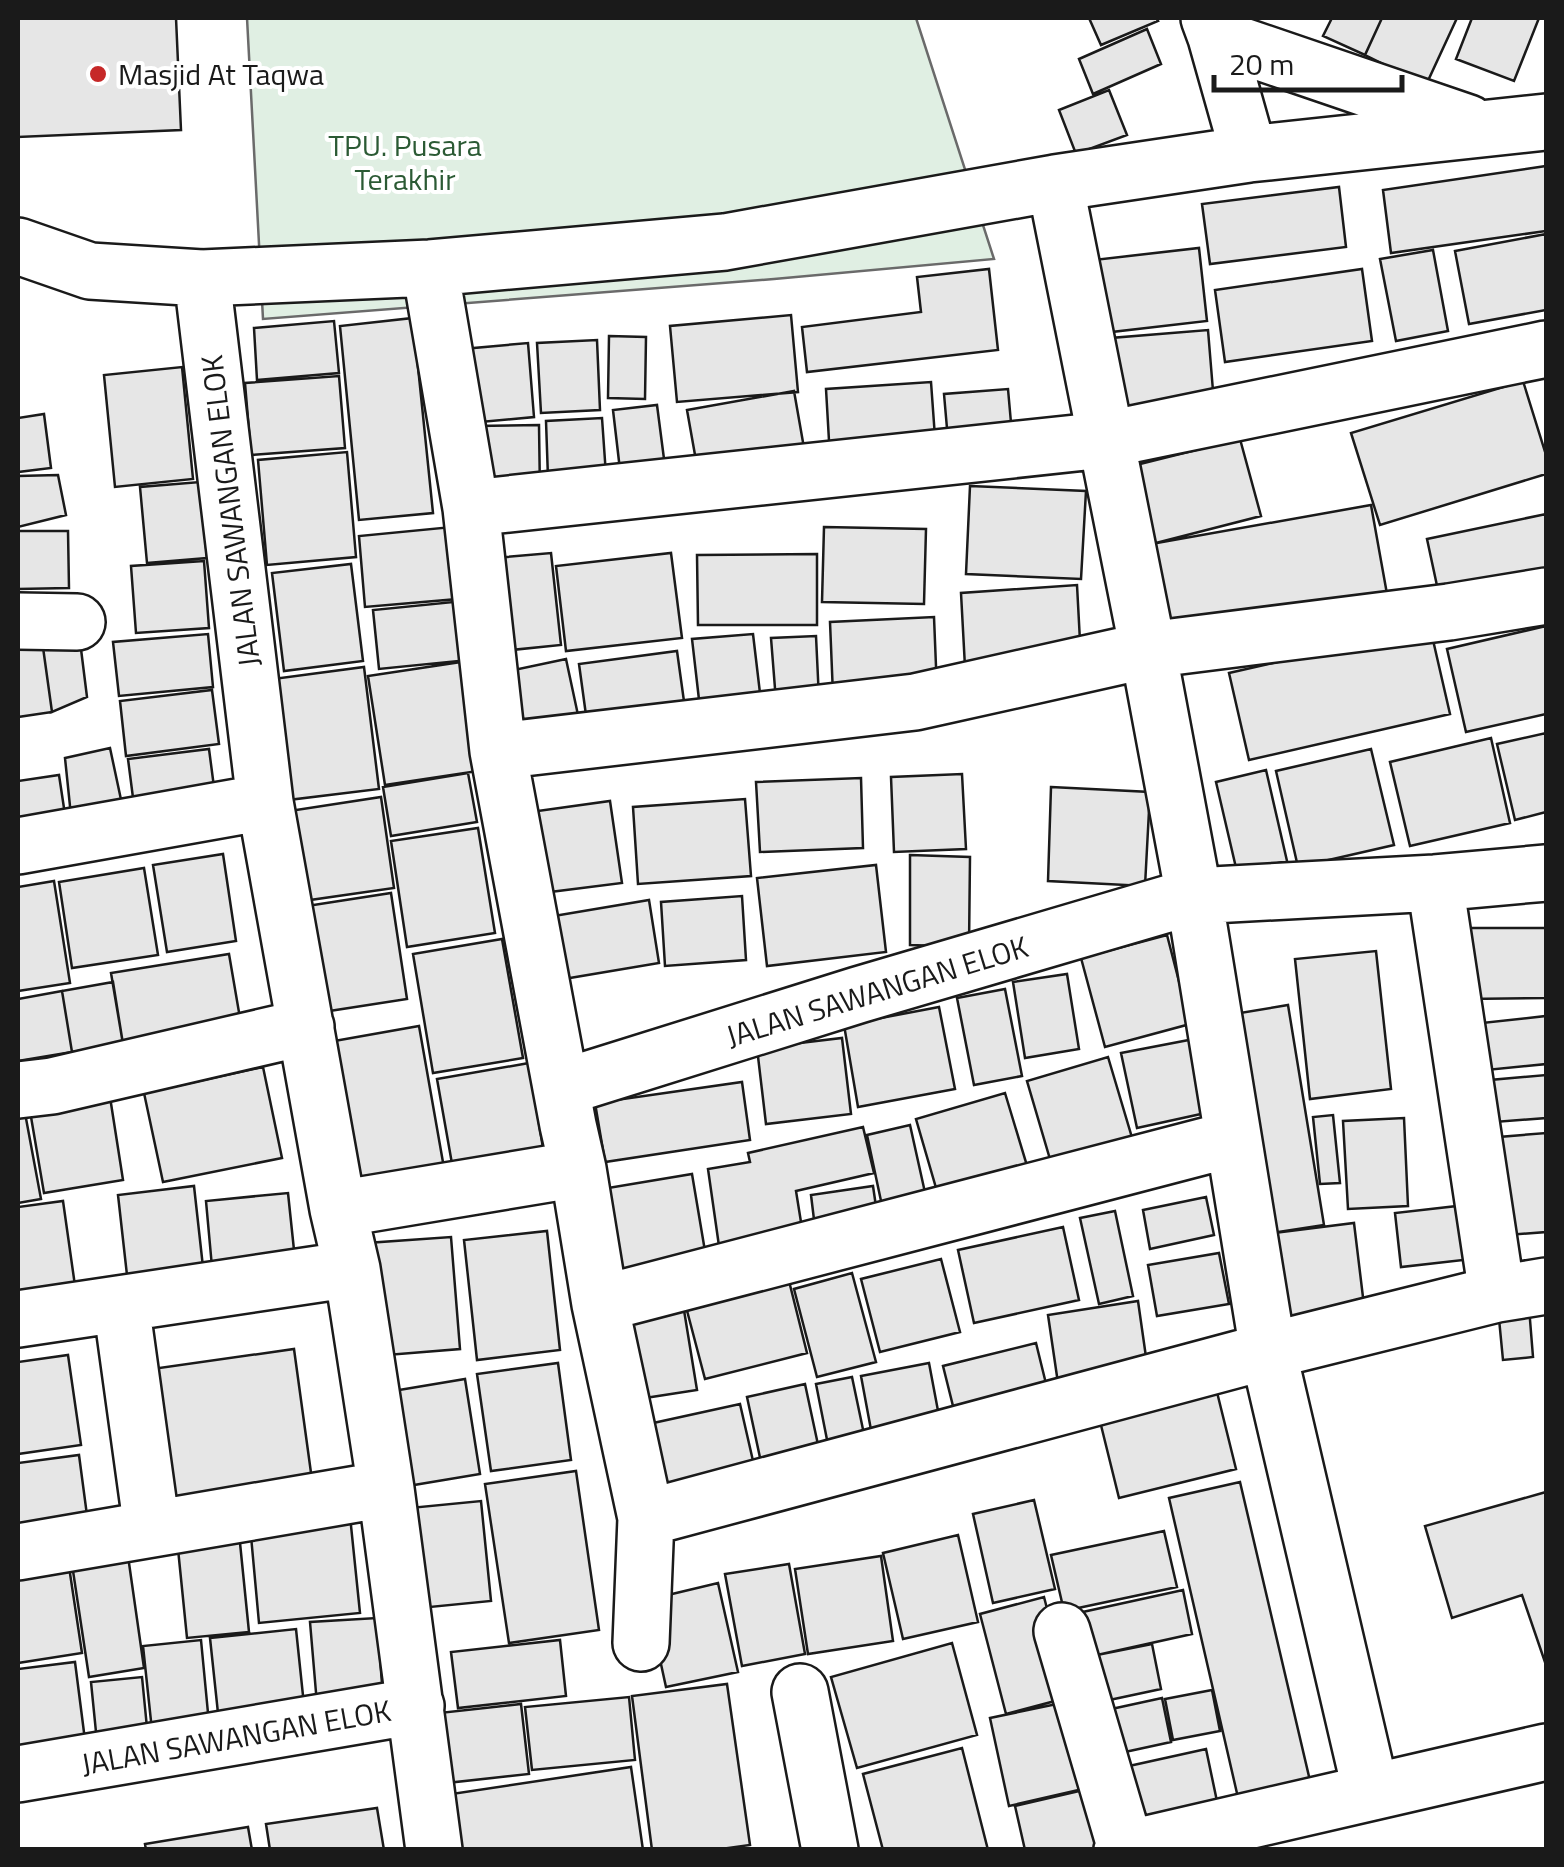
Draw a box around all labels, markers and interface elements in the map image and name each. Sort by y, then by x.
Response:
scale bar [1214,30,1402,92]
text: 20 m [1229,41,1294,87]
place label: Masjid At Taqwa [118,51,324,97]
marker: Masjid At Taqwa [87,63,109,85]
park label: TPU. Pusara Terakhir [328,122,482,202]
street label: JALAN SAWANGAN ELOK [188,353,272,669]
street label: JALAN SAWANGAN ELOK [720,923,1034,1059]
street label: JALAN SAWANGAN ELOK [78,1687,394,1787]

